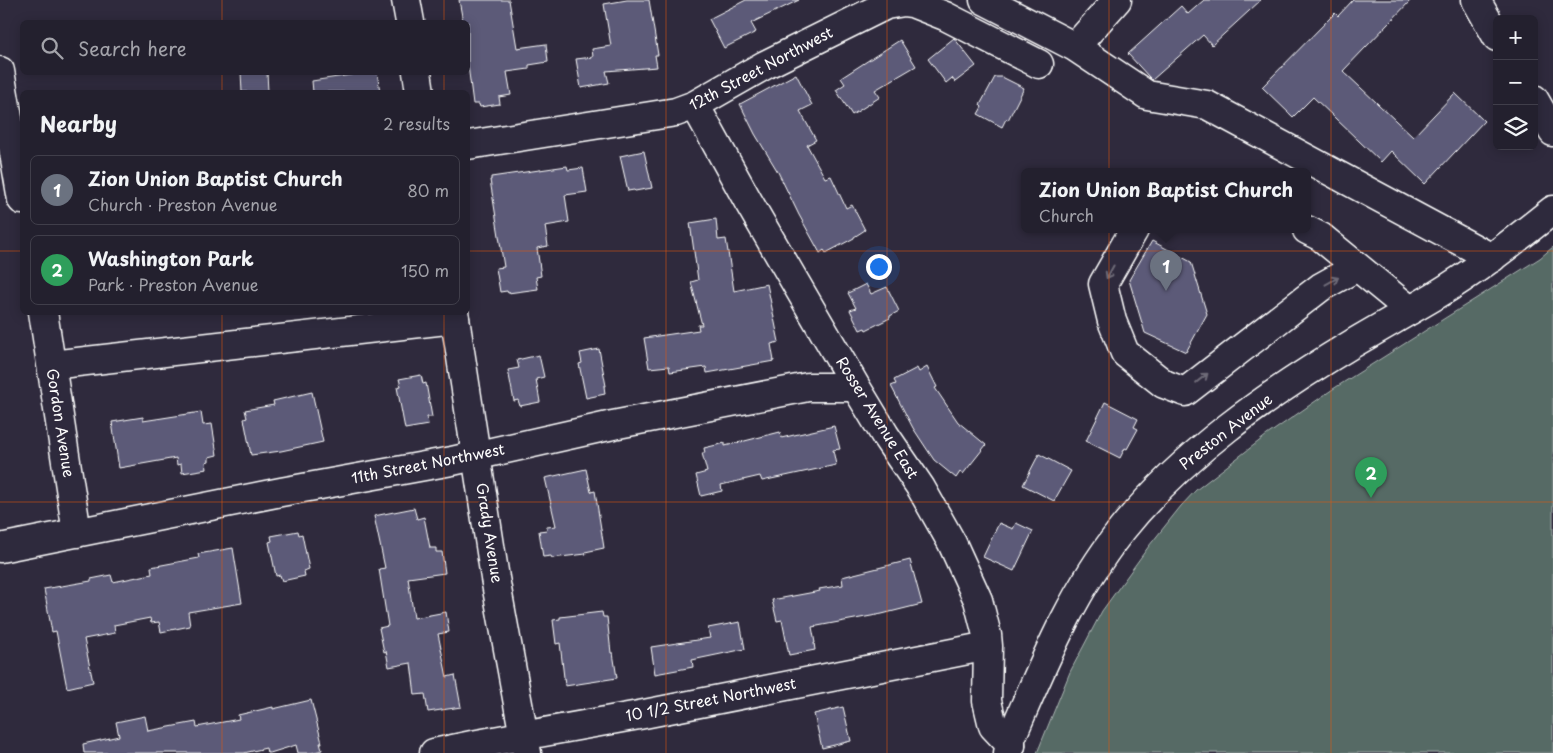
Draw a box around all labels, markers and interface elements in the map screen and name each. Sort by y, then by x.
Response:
map controls [1493,15,1538,150]
button: + [1493,15,1538,60]
search box [20,20,470,75]
street label: 12th Street Northwest [684,20,836,115]
icon: search [38,34,66,62]
text: Search here [78,34,187,62]
button: − [1493,60,1538,105]
button: layers [1493,105,1538,150]
text: Nearby [40,107,117,139]
text: 2 results [383,111,450,135]
text: Zion Union Baptist Church [88,164,343,192]
popup [1021,168,1311,233]
text: Zion Union Baptist Church [1039,175,1293,203]
text: 1 [53,178,61,202]
text: 80 m [407,178,449,202]
text: Church · Preston Avenue [88,192,277,216]
text: Church [1039,203,1094,227]
text: Washington Park [88,244,254,272]
pin: 1 [1150,250,1182,291]
your location [866,254,892,280]
text: 2 [51,258,63,282]
text: 150 m [401,258,449,282]
one-way arrow [1105,264,1114,279]
text: Park · Preston Avenue [88,272,258,296]
one-way arrow [1324,276,1339,286]
street label: Rosser Avenue East [831,352,925,483]
street label: Gordon Avenue [42,367,81,479]
one-way arrow [1195,373,1208,384]
street label: Preston Avenue [1174,387,1276,474]
street label: 11th Street Northwest [349,436,506,489]
pin: 2 [1355,457,1387,498]
street label: Grady Avenue [471,481,510,584]
street label: 10 1/2 Street Northwest [624,671,798,726]

